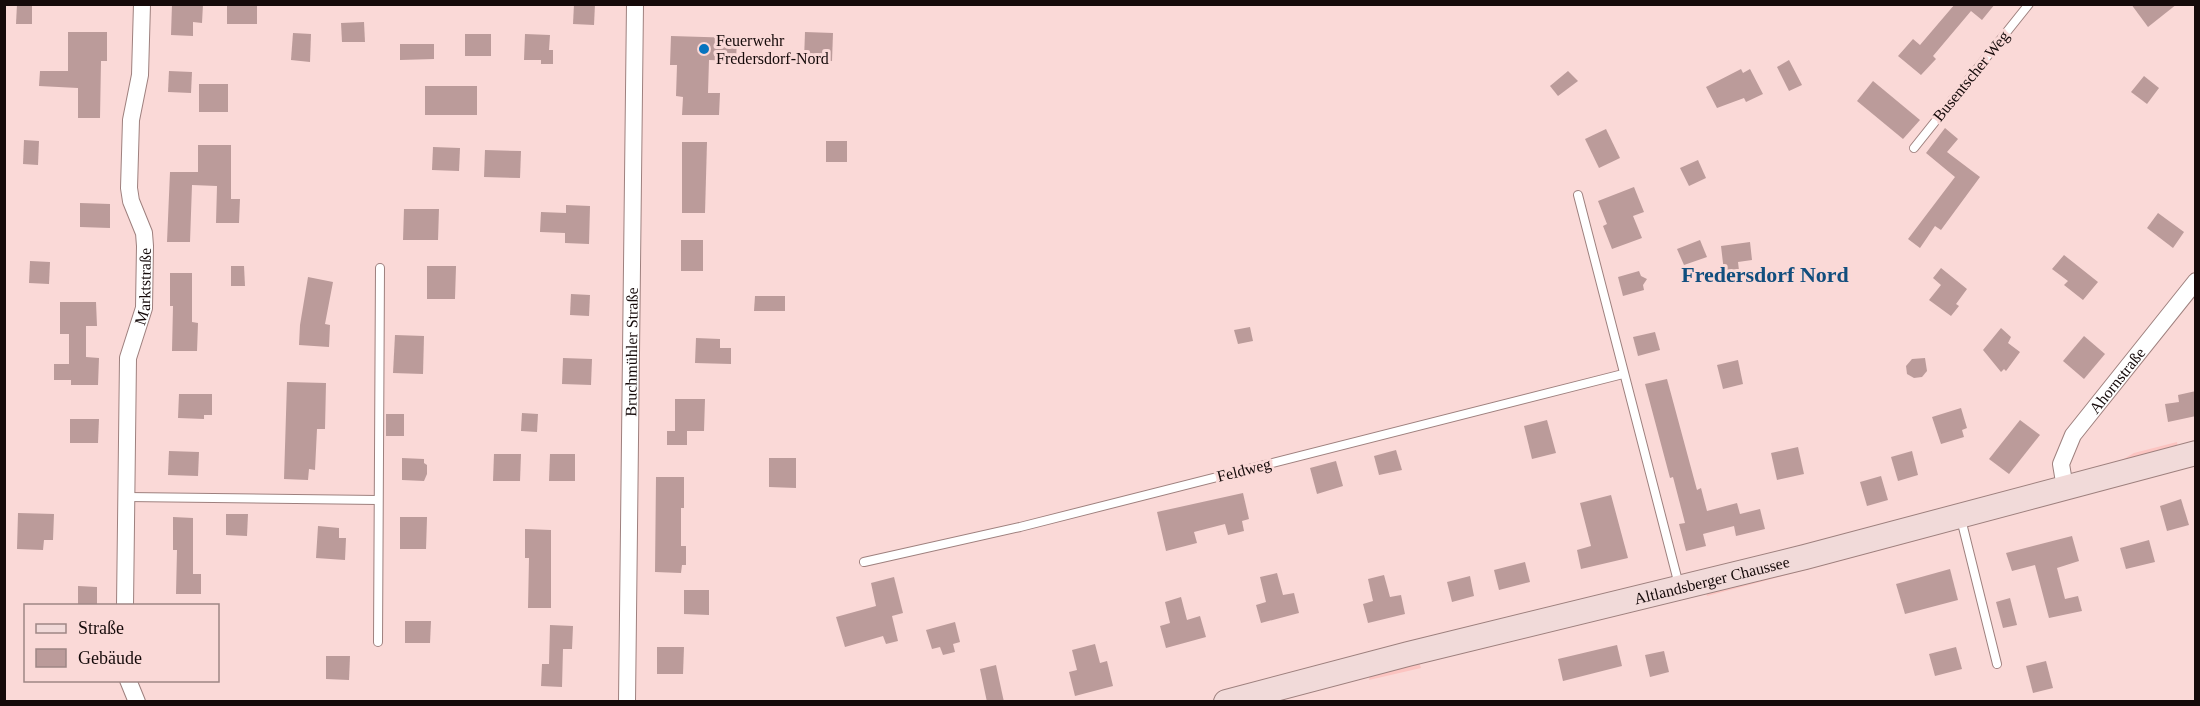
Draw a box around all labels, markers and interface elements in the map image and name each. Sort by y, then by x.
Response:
street label: Busentscher Weg [1930,28,2013,125]
place label: Feuerwehr Fredersdorf-Nord [716,32,829,67]
marker: Feuerwehr Fredersdorf-Nord [697,42,711,56]
street label: Marktstraße [131,248,153,327]
district label: Fredersdorf Nord [1681,262,1849,287]
street label: Bruchmühler Straße [622,287,640,417]
street label: Ahornstraße [2086,344,2148,416]
street label: Feldweg [1215,455,1273,486]
street label: Altlandsberger Chaussee [1632,553,1791,607]
legend [24,604,219,682]
text: Straße [78,618,124,638]
text: Gebäude [78,648,142,668]

